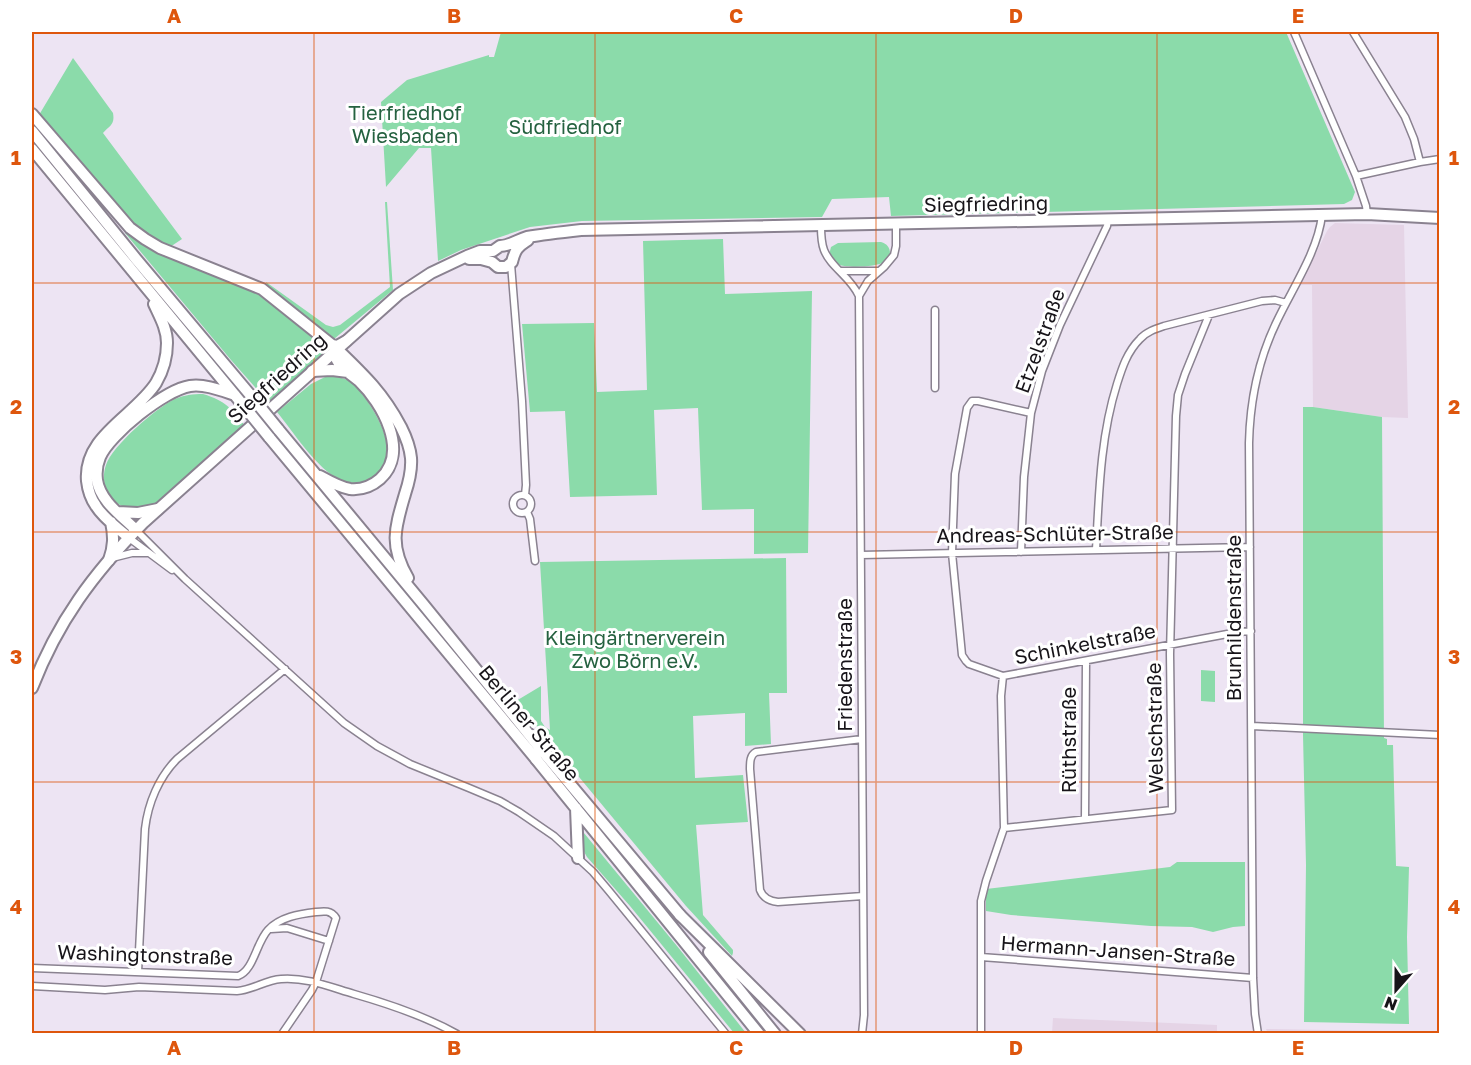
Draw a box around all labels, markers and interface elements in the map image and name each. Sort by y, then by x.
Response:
text: A [167,3,181,27]
text: B [447,3,461,27]
text: C [729,3,743,27]
text: D [1009,3,1023,27]
text: E [1292,3,1304,27]
park label: Tierfriedhof Wiesbaden [348,100,462,147]
park label: Südfriedhof [509,114,621,138]
text: 1 [11,145,21,169]
text: 1 [1449,145,1459,169]
street label: Siegfriedring [924,190,1048,216]
street label: Etzelstraße [1009,285,1069,396]
street label: Siegfriedring [222,327,331,428]
text: 2 [10,394,22,418]
text: 2 [1448,394,1460,418]
street label: Andreas-Schlüter-Straße [936,519,1174,547]
street label: Brunhildenstraße [1221,535,1245,701]
street label: Friedenstraße [832,598,856,732]
street label: Schinkelstraße [1012,618,1157,668]
park label: Kleingärtnerverein Zwo Börn e.V. [545,625,725,672]
text: 3 [10,644,22,668]
text: 3 [1448,644,1460,668]
street label: Berliner Straße [474,660,585,785]
street label: Welschstraße [1141,662,1167,794]
street label: Rüthstraße [1056,687,1080,793]
text: 4 [10,894,22,918]
text: 4 [1448,894,1460,918]
street label: Hermann-Jansen-Straße [1000,930,1236,970]
street label: Washingtonstraße [57,939,233,969]
north arrow [1366,960,1426,1020]
text: N [1381,992,1400,1016]
text: A [167,1035,181,1059]
text: B [447,1035,461,1059]
text: C [729,1035,743,1059]
text: D [1009,1035,1023,1059]
text: E [1292,1035,1304,1059]

